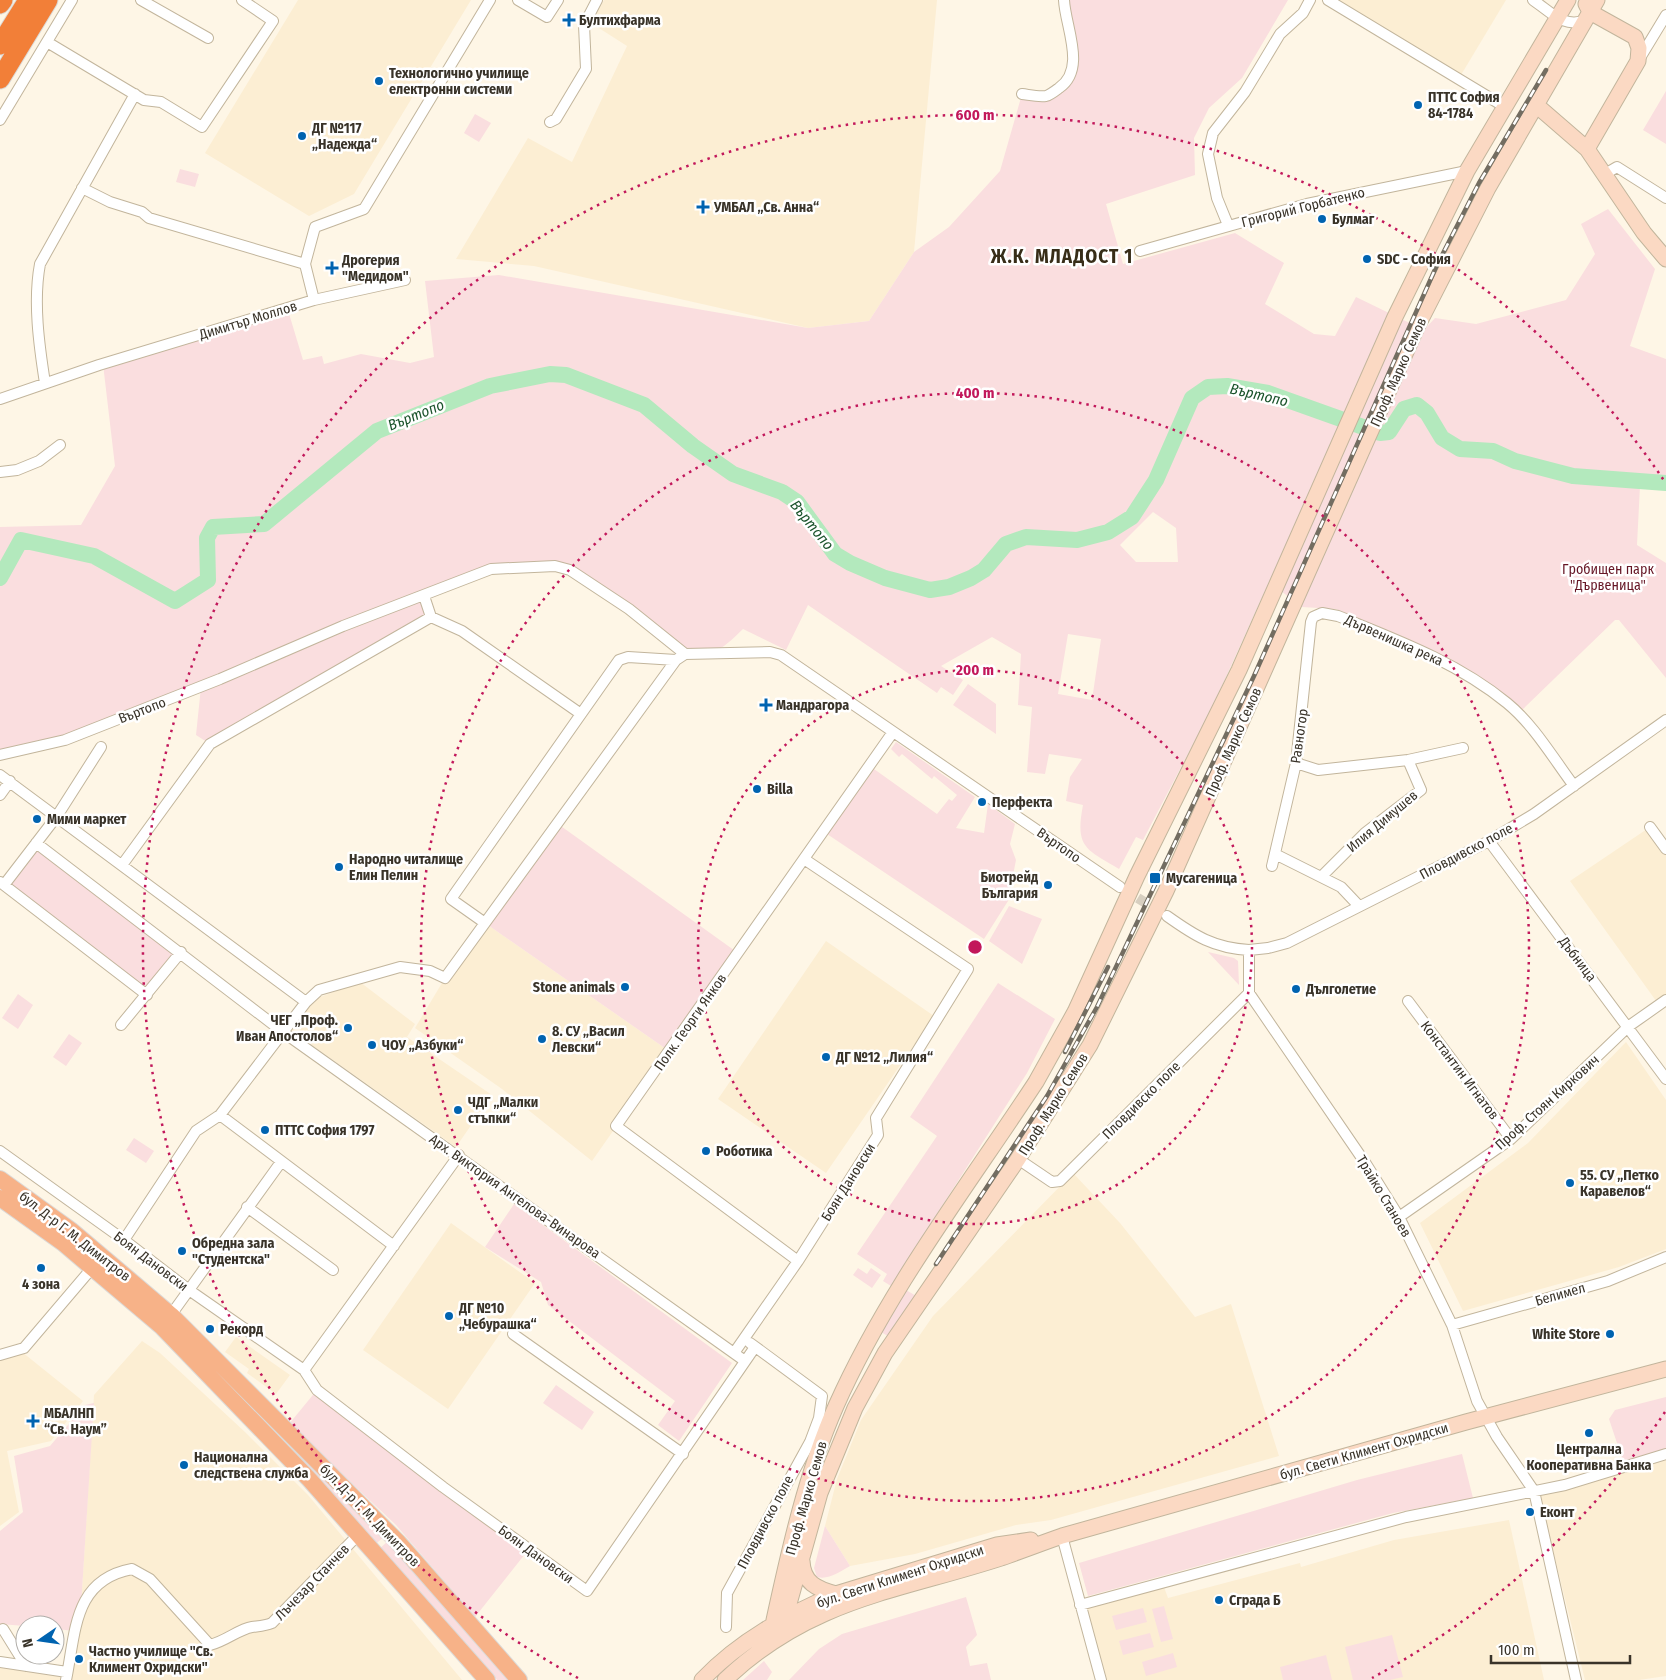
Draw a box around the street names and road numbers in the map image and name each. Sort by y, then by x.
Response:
street label: Григорий Горбатенко [1240,184,1367,231]
street label: Димитър Моллов [196,298,299,344]
street label: Проф. Марко Семов [1367,315,1430,429]
street label: Дървенишка река [1341,611,1446,670]
street label: Проф. Марко Семов [1202,685,1265,799]
street label: Въртопо [116,694,168,727]
street label: Равногор [1287,708,1312,765]
street label: Илия Димушев [1343,787,1421,856]
street label: Пловдивско поле [1417,820,1516,883]
street label: Въртопо [1034,824,1084,867]
street label: Дъбница [1555,933,1600,985]
street label: Полк. Георги Янков [651,970,730,1074]
street label: Константин Игнатов [1417,1018,1502,1123]
street label: Проф. Марко Семов [1015,1050,1092,1159]
street label: Проф. Стоян Киркович [1492,1051,1603,1154]
street label: Пловдивско поле [1099,1058,1184,1143]
street label: Арх. Виктория Ангелова-Винарова [426,1131,604,1262]
street label: Боян Дановски [818,1140,879,1224]
street label: Трайко Станоев [1352,1152,1415,1240]
street label: бул. Д-р Г. М. Димитров [16,1188,134,1285]
street label: Боян Дановски [110,1228,191,1295]
street label: Белимел [1533,1279,1587,1310]
street label: бул. Свети Климент Охридски [1278,1419,1450,1484]
street label: Проф. Марко Семов [782,1439,831,1557]
street label: бул. Д-р Г. М. Димитров [316,1460,423,1570]
street label: Пловдивско поле [734,1473,797,1572]
street label: Боян Дановски [495,1521,577,1587]
street label: Лъчезар Станчев [272,1541,353,1624]
street label: бул. Свети Климент Охридски [814,1541,986,1612]

